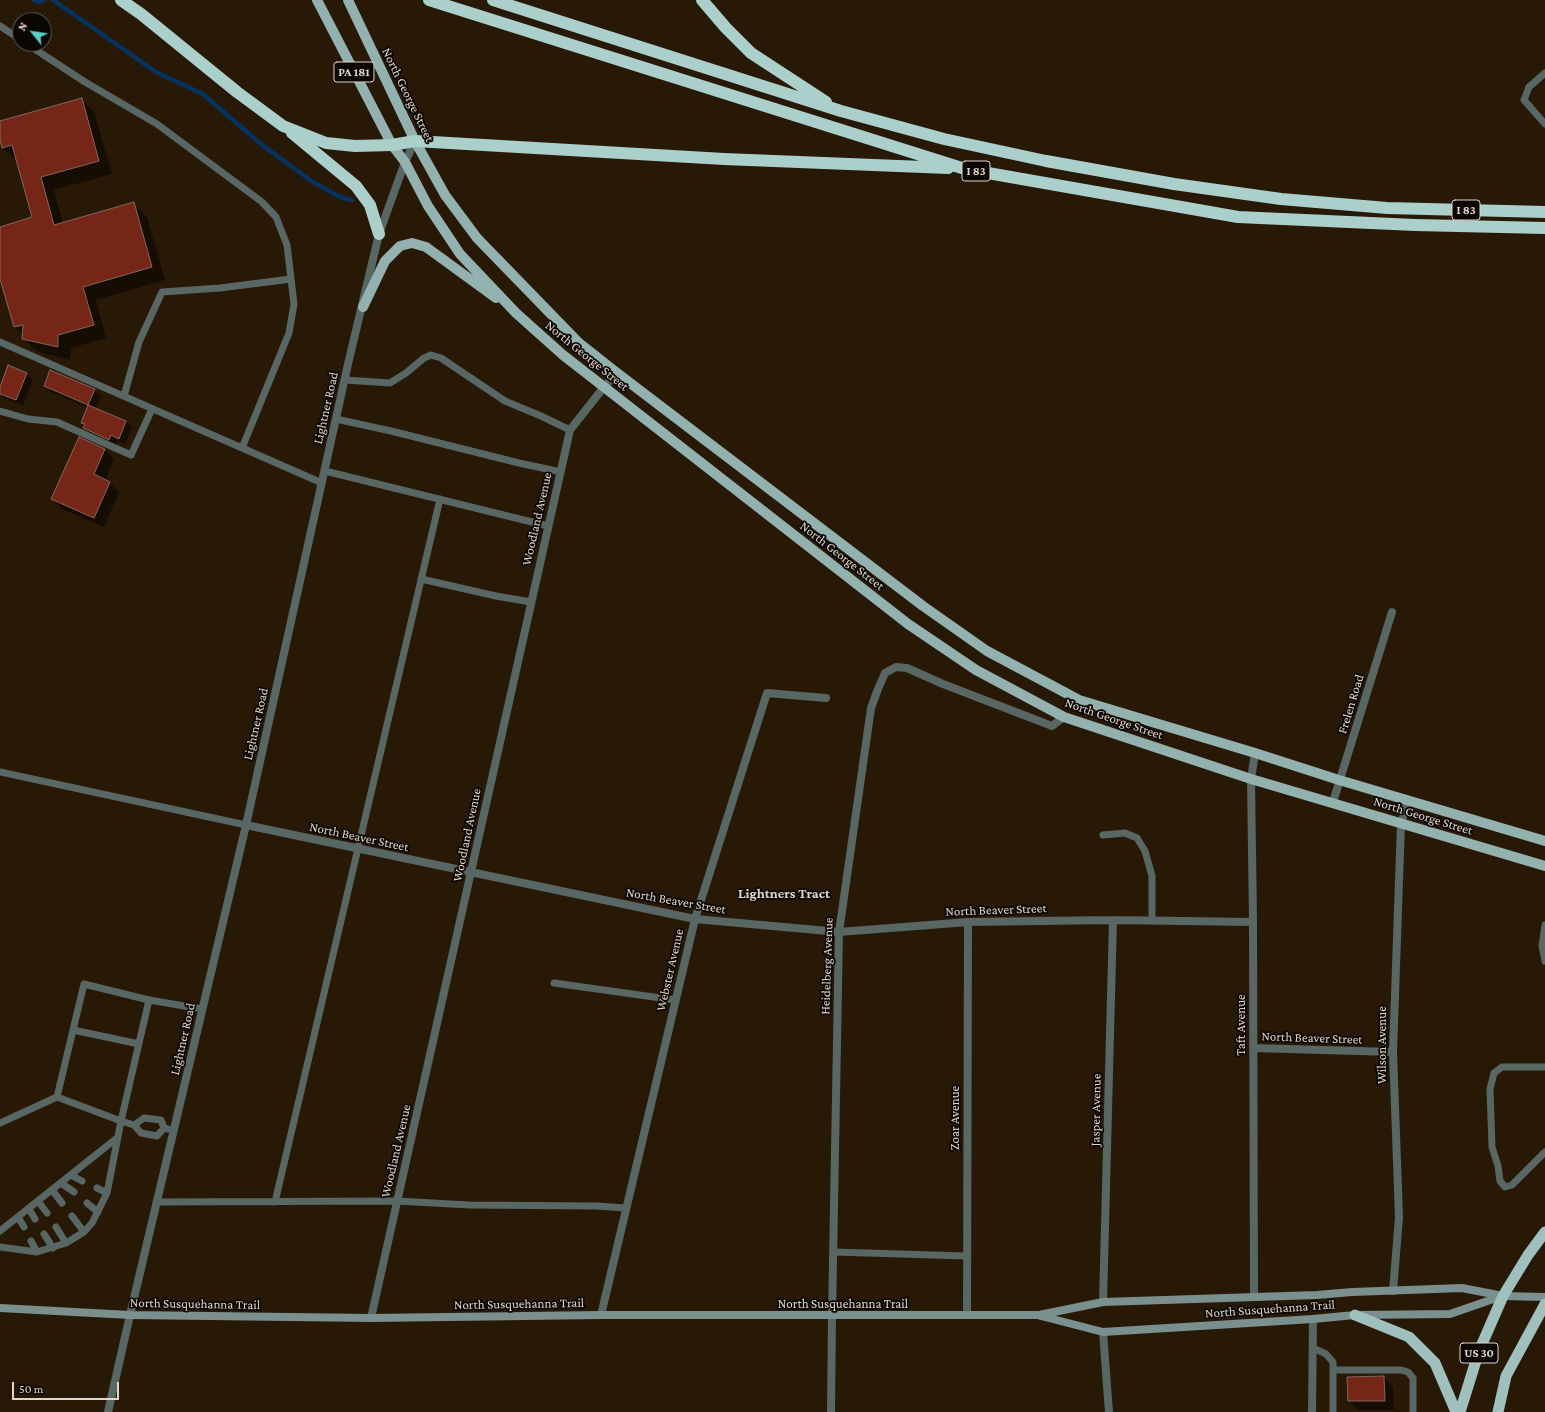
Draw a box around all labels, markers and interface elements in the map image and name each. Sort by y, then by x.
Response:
north arrow [12,12,52,52]
text: N [15,20,30,33]
street label: North George Street [378,45,438,145]
road number: PA 181 [334,62,374,82]
road number: I 83 [962,161,990,181]
road number: I 83 [1452,200,1480,220]
street label: North George Street [542,318,632,394]
street label: Lightner Road [310,370,342,446]
street label: Woodland Avenue [519,471,555,567]
street label: North George Street [797,518,887,594]
street label: Frelen Road [1335,672,1367,736]
street label: Lightner Road [240,686,272,762]
street label: North George Street [1063,695,1165,743]
street label: Woodland Avenue [449,787,485,883]
street label: North George Street [1372,794,1474,838]
street label: North Beaver Street [308,819,410,855]
street label: North Beaver Street [625,885,727,917]
district label: Lightners Tract [738,886,830,902]
street label: North Beaver Street [945,900,1047,920]
street label: Heidelberg Avenue [818,917,836,1015]
street label: Webster Avenue [653,927,687,1013]
street label: Taft Avenue [1233,994,1249,1056]
street label: Lightner Road [167,1001,199,1077]
street label: Wilson Avenue [1374,1006,1390,1084]
street label: North Beaver Street [1261,1028,1363,1048]
street label: Jasper Avenue [1088,1073,1104,1147]
street label: Zoar Avenue [947,1086,963,1150]
street label: Woodland Avenue [378,1103,414,1199]
street label: North Susquehanna Trail [130,1295,260,1313]
street label: North Susquehanna Trail [454,1295,584,1313]
street label: North Susquehanna Trail [778,1296,908,1312]
street label: North Susquehanna Trail [1204,1297,1336,1321]
road number: US 30 [1460,1343,1498,1363]
scale bar [14,1374,121,1400]
text: 50 m [19,1382,43,1396]

